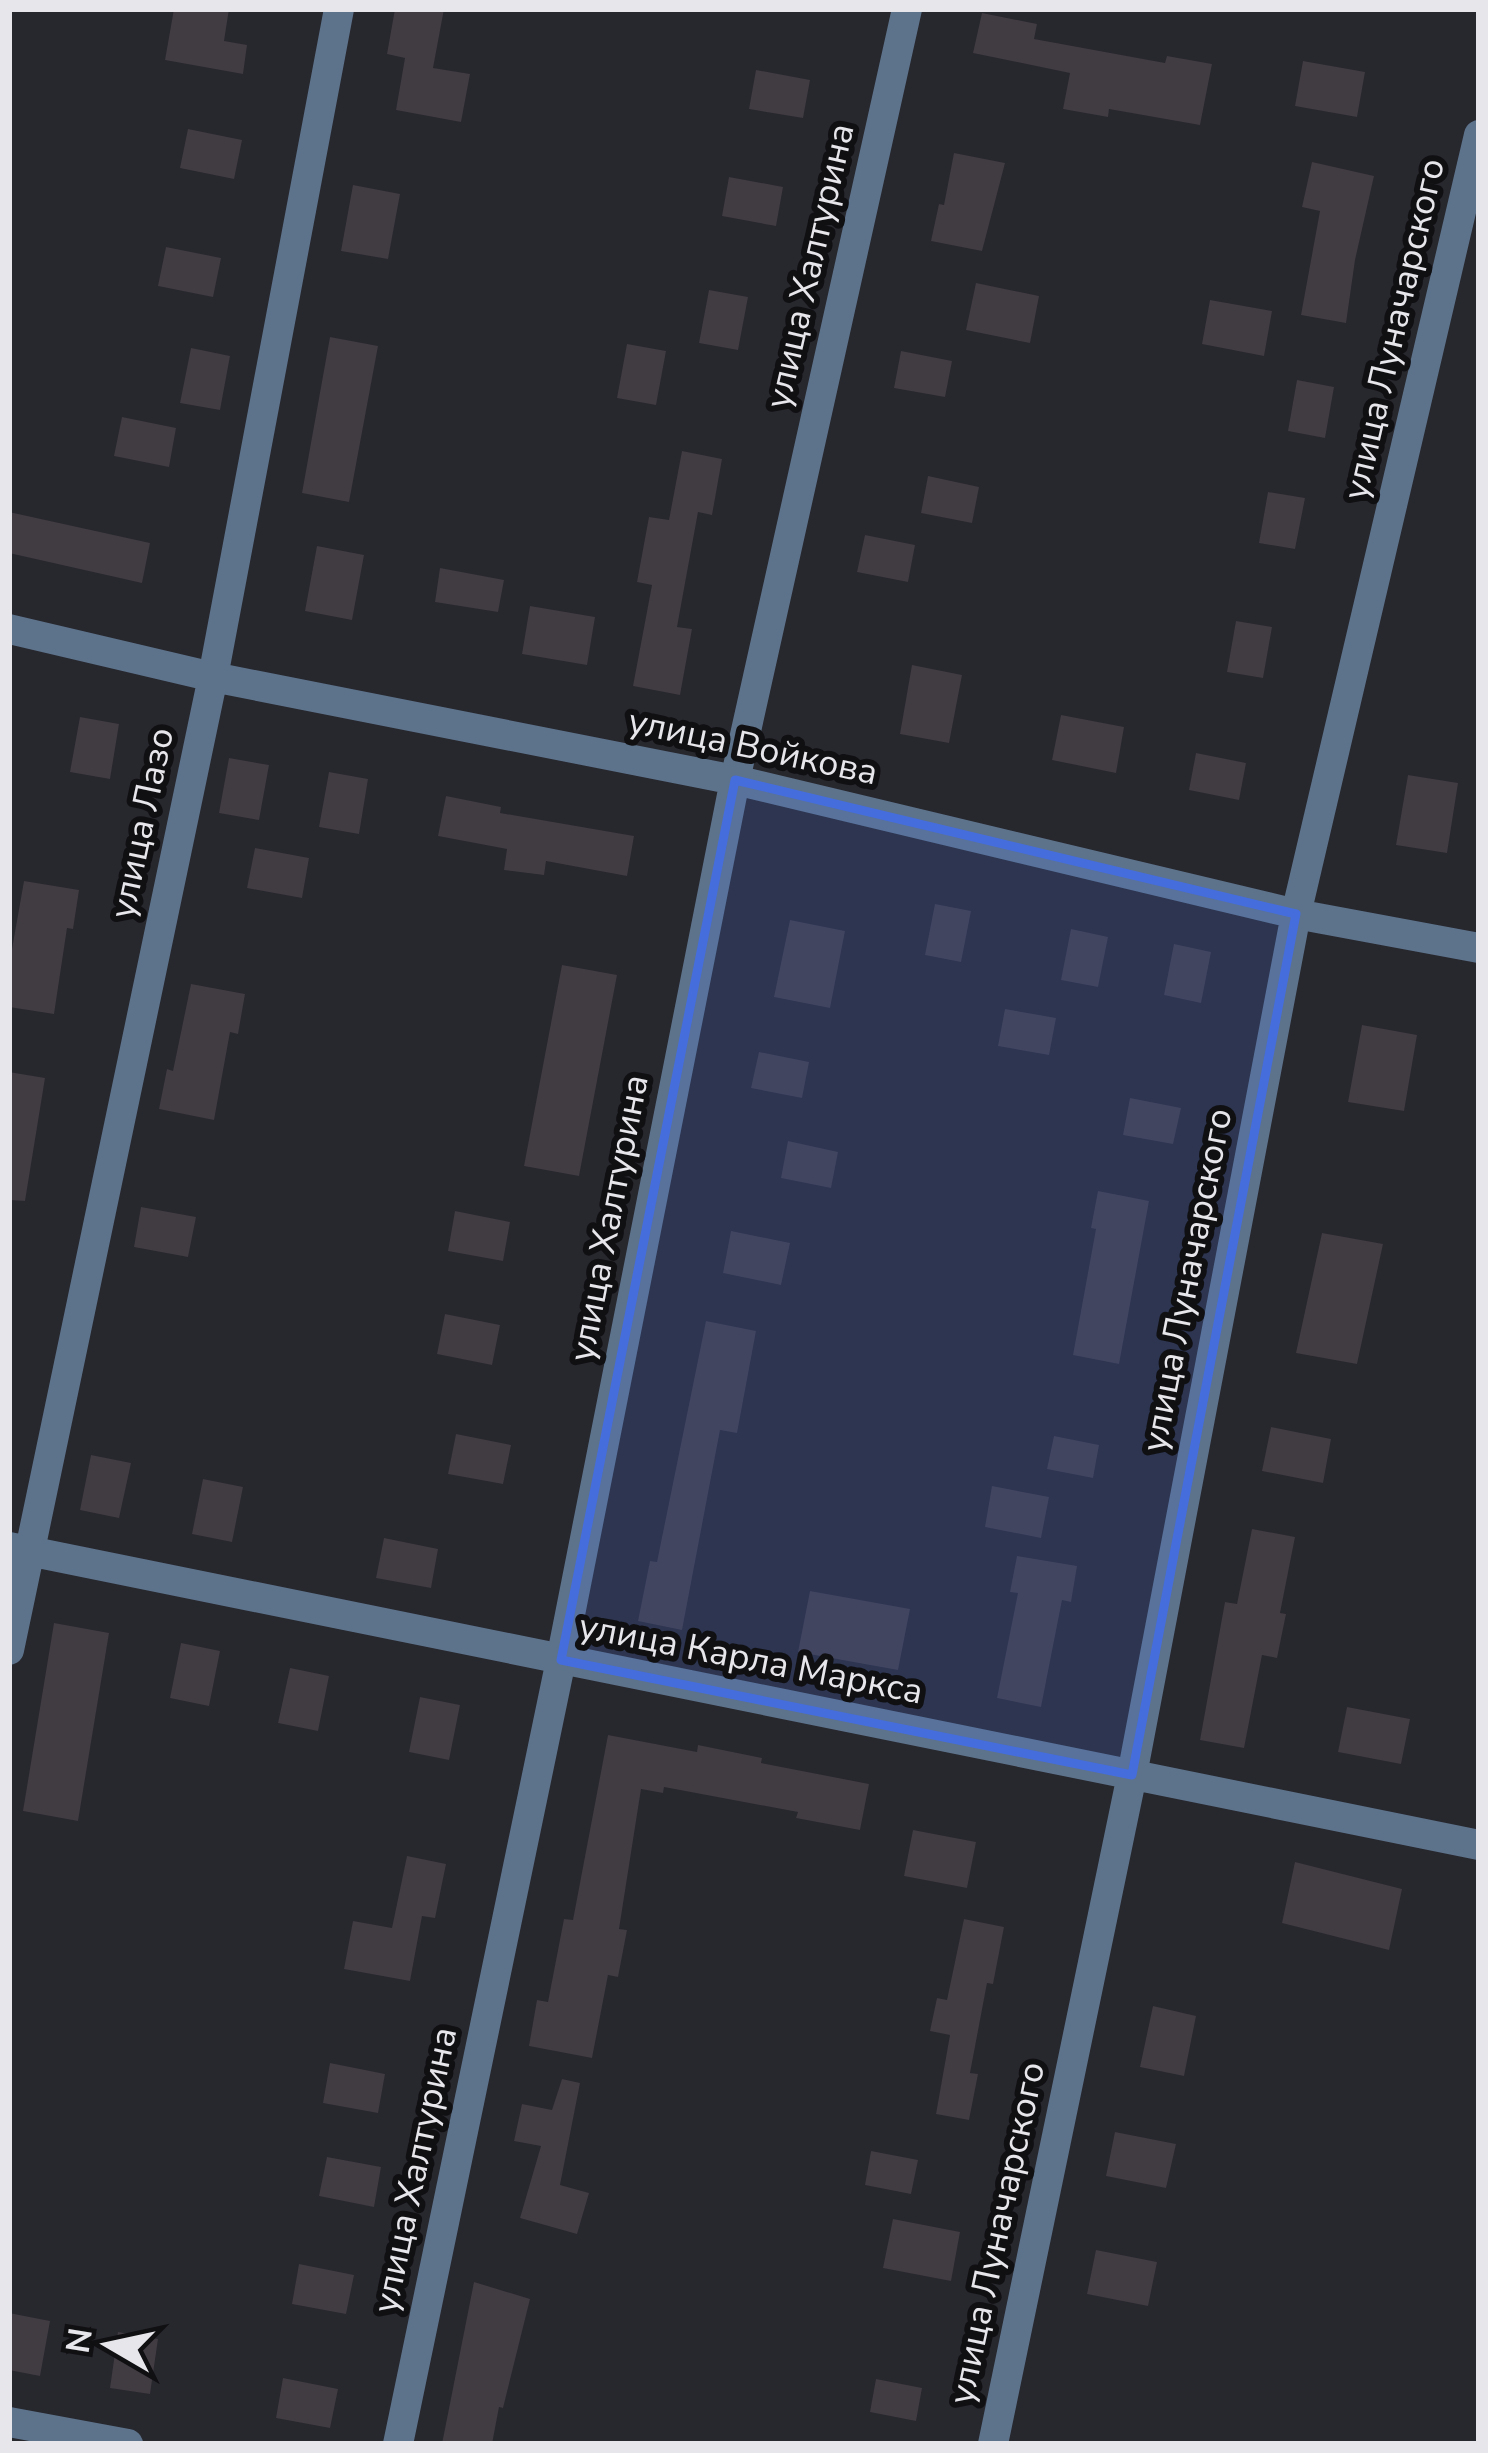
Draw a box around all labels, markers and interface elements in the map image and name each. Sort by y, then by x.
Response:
street label: улица Халтурина [753,119,867,413]
street label: улица Луначарского [1331,154,1457,504]
street label: улица Войкова [624,697,882,797]
street label: улица Лазо [98,723,186,923]
street label: улица Халтурина [557,1071,661,1365]
street label: улица Луначарского [1130,1104,1244,1456]
street label: улица Карла Маркса [575,1602,927,1716]
street label: улица Халтурина [361,2023,469,2317]
street label: улица Луначарского [937,2057,1057,2409]
north arrow [48,2285,168,2405]
text: N [56,2325,104,2356]

